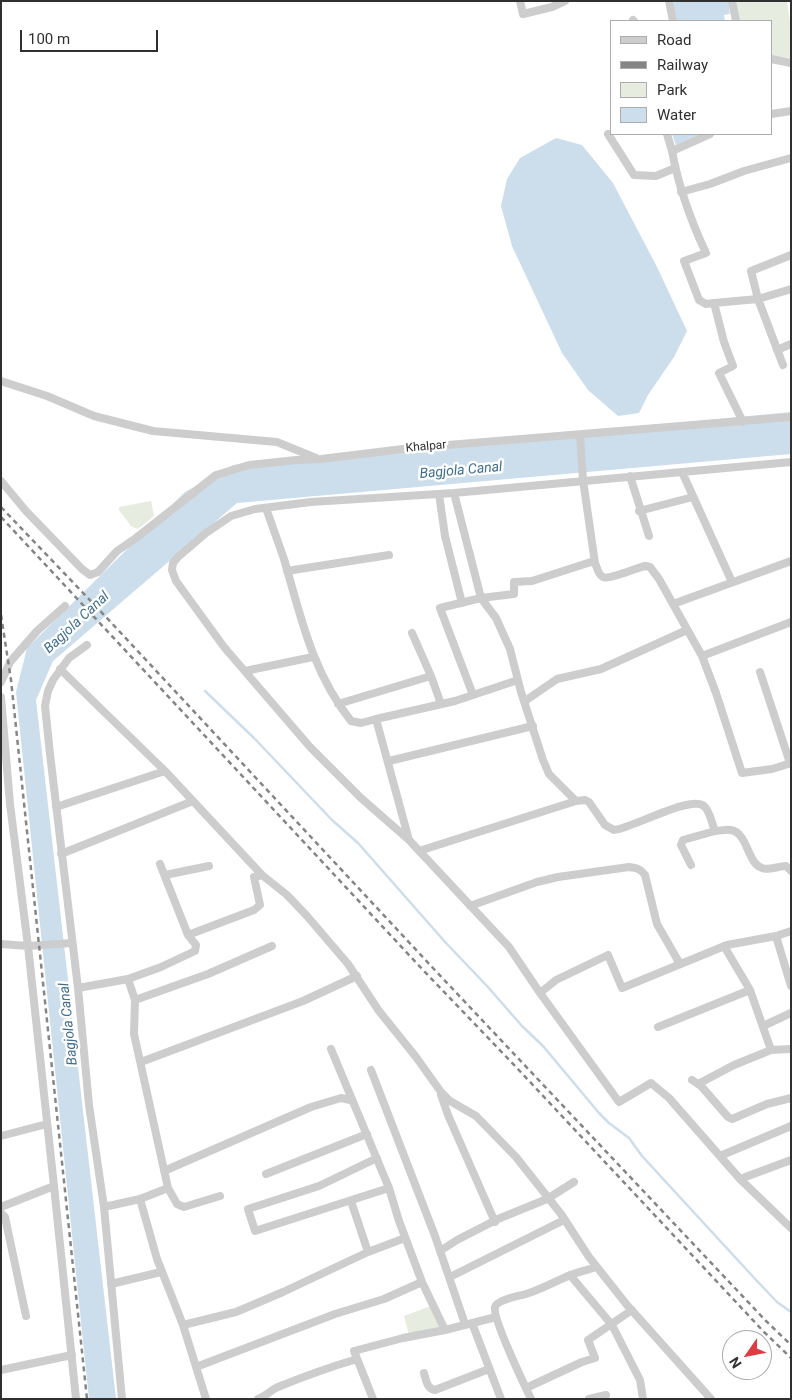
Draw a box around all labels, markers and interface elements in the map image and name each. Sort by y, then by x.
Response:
scale bar [22,20,160,52]
legend [610,20,772,135]
text: 100 m [28,30,70,48]
text: Road [657,31,691,49]
text: Railway [657,56,708,74]
text: Park [657,81,687,99]
text: Water [657,106,696,124]
street label: Khalpar [405,438,447,456]
water label: Bagjola Canal [419,459,503,483]
water label: Bagjola Canal [41,589,113,657]
water label: Bagjola Canal [56,982,82,1066]
north arrow [722,1330,772,1380]
text: N [726,1354,745,1371]

